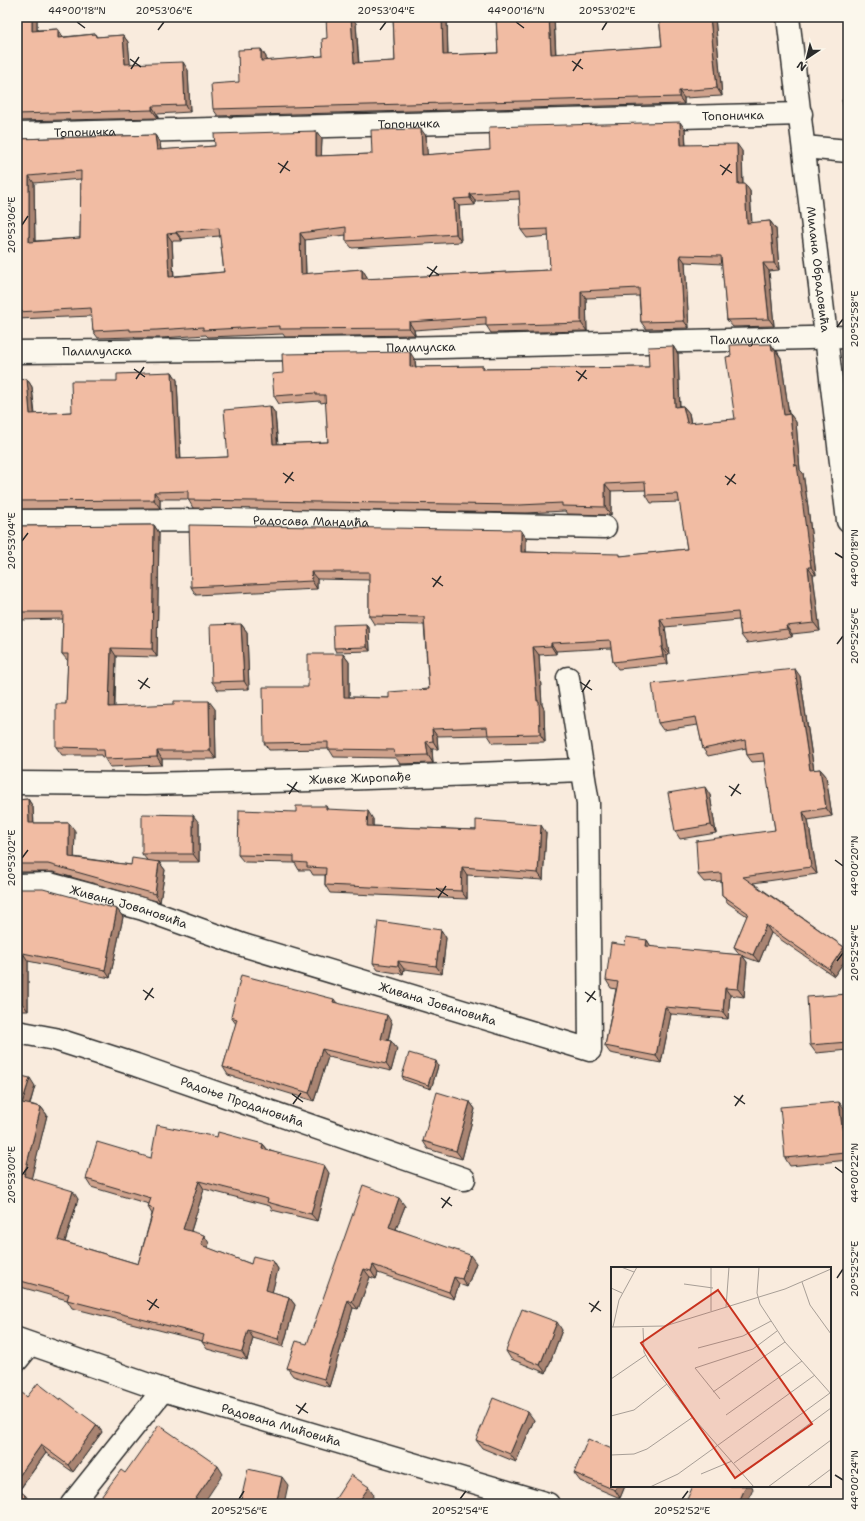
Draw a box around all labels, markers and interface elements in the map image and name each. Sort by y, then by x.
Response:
text: 44°00'18"N [48,4,106,17]
text: 20°53'06"E [136,4,192,17]
text: 20°53'04"E [357,4,415,17]
text: 44°00'16"N [487,4,545,17]
text: 20°53'02"E [578,4,636,17]
north arrow [787,38,827,78]
text: N [793,57,809,74]
street label: Топоничка [702,107,764,125]
street label: Топоничка [378,115,441,133]
street label: Топоничка [54,123,117,141]
text: 20°53'06"E [5,197,18,253]
street label: Милана Обрадовића [803,205,834,334]
text: 20°52'58"E [848,291,861,347]
street label: Палилулска [710,331,780,348]
street label: Палилулска [386,339,456,356]
street label: Палилулска [62,343,132,360]
text: 20°53'04"E [5,512,18,570]
street label: Радосава Мандића [253,512,370,531]
text: 44°00'18"N [848,529,861,587]
text: 20°52'56"E [848,608,861,664]
street label: Живке Жиропађе [309,768,412,788]
text: 20°53'02"E [5,829,18,887]
text: 44°00'20"N [848,836,861,896]
street label: Живана Јовановића [68,882,190,933]
text: 20°52'54"E [848,925,861,981]
street label: Живана Јовановића [377,979,499,1029]
street label: Радоње Продановића [178,1073,306,1131]
text: 44°00'22"N [848,1143,861,1203]
text: 20°53'00"E [5,1146,18,1204]
text: 20°52'52"E [848,1241,861,1297]
inset map [611,1267,831,1487]
street label: Радована Мићовића [219,1400,344,1450]
text: 44°00'24"N [848,1450,861,1510]
text: 20°52'56"E [211,1504,267,1517]
text: 20°52'54"E [432,1504,488,1517]
text: 20°52'52"E [654,1504,710,1517]

